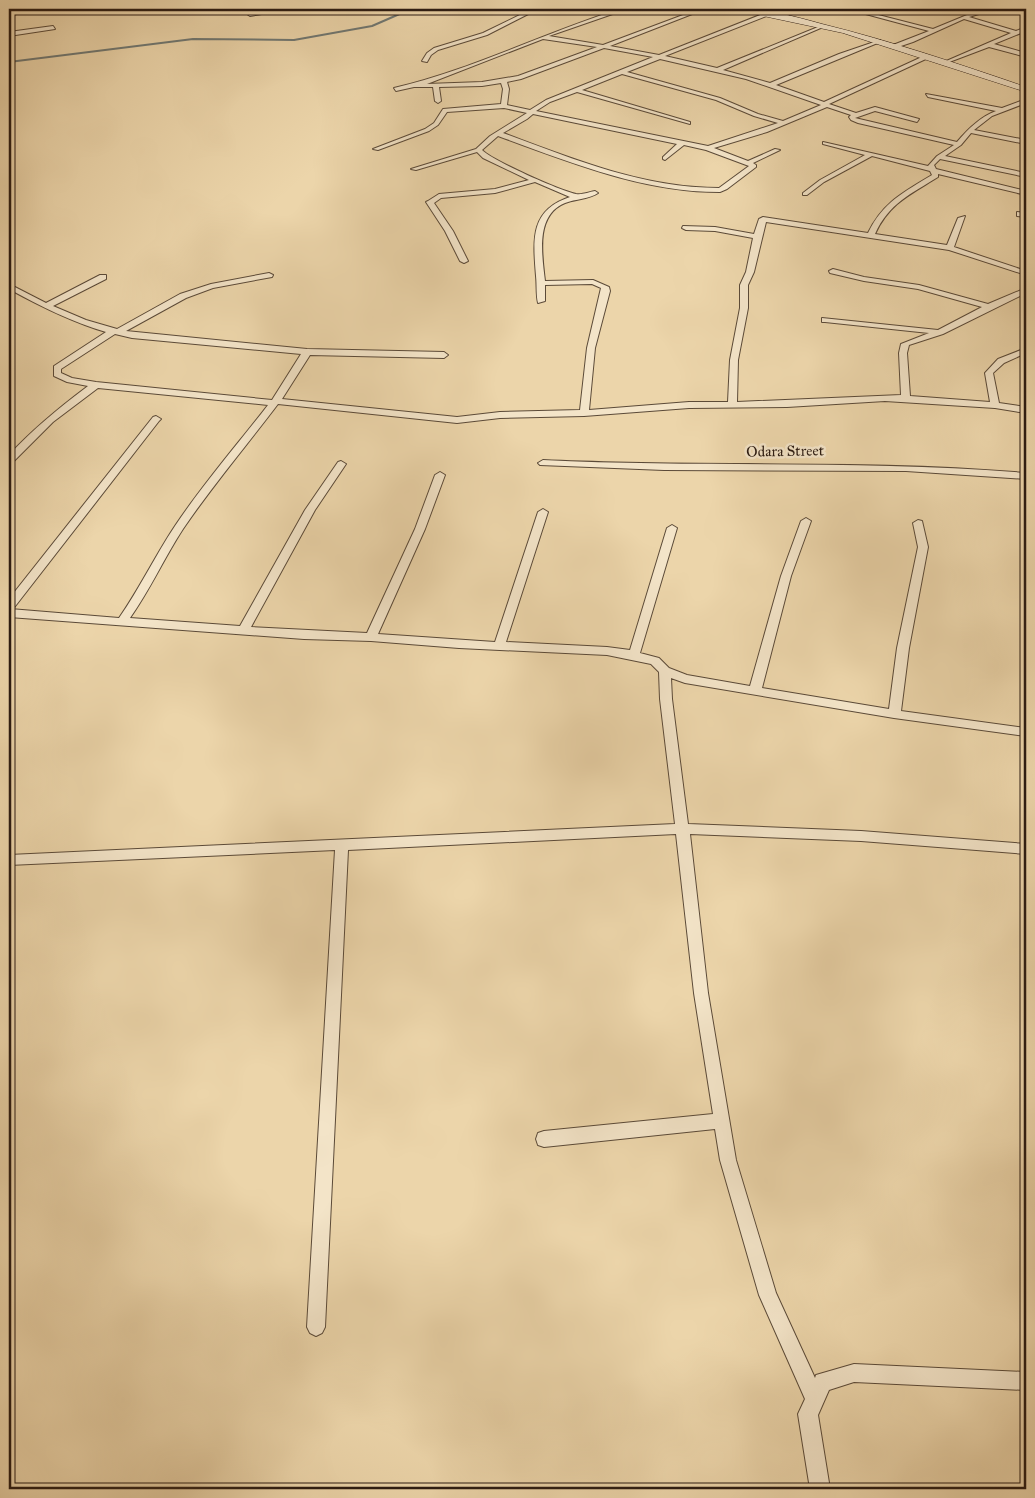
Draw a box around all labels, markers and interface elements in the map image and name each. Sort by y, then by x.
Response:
street label: Odara Street [746,441,825,461]

